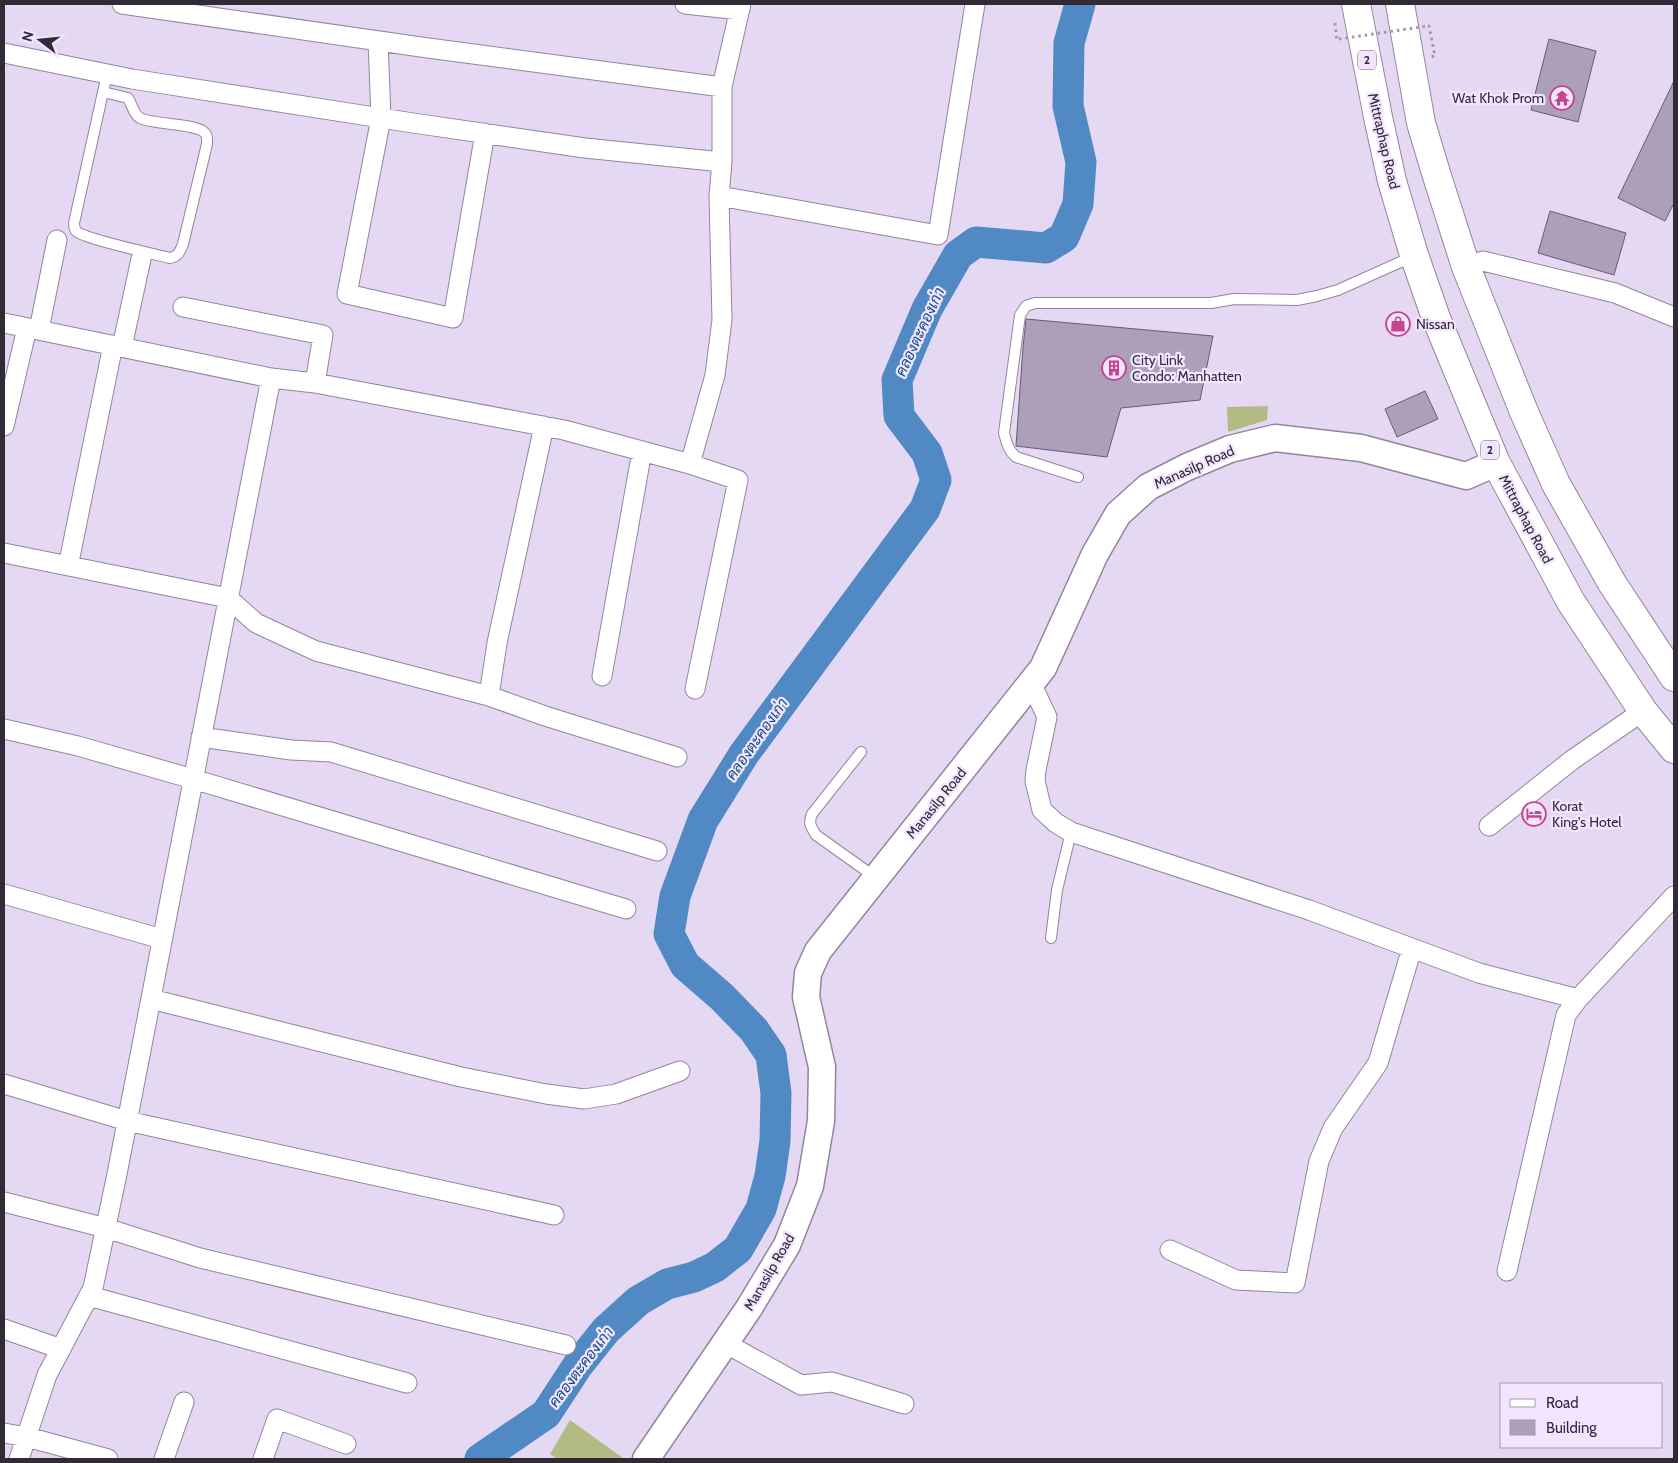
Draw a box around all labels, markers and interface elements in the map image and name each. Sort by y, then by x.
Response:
north arrow [15,15,65,65]
text: N [17,29,38,44]
road number: 2 [1358,50,1376,70]
temple icon: Wat Khok Prom [1549,85,1575,111]
place label: Wat Khok Prom [1452,89,1544,107]
street label: Mittraphap Road [1364,91,1404,191]
water label: คลองตะคองเก่า [891,284,948,379]
shop icon: Nissan [1385,311,1411,337]
place label: Nissan [1416,315,1455,333]
place label: City Link Condo: Manhatten [1132,351,1242,385]
building icon: City Link Condo: Manhatten [1101,355,1127,381]
road number: 2 [1481,440,1499,460]
street label: Manasilp Road [1151,441,1237,493]
street label: Mittraphap Road [1495,471,1557,567]
water label: คลองตะคองเก่า [721,694,792,783]
street label: Manasilp Road [902,764,970,842]
place label: Korat King's Hotel [1552,797,1622,831]
hotel icon: Korat King's Hotel [1521,801,1547,827]
street label: Manasilp Road [740,1230,798,1314]
water label: คลองตะคองเก่า [544,1323,617,1411]
legend [1500,1383,1663,1448]
text: Road [1546,1394,1579,1412]
text: Building [1546,1419,1597,1437]

